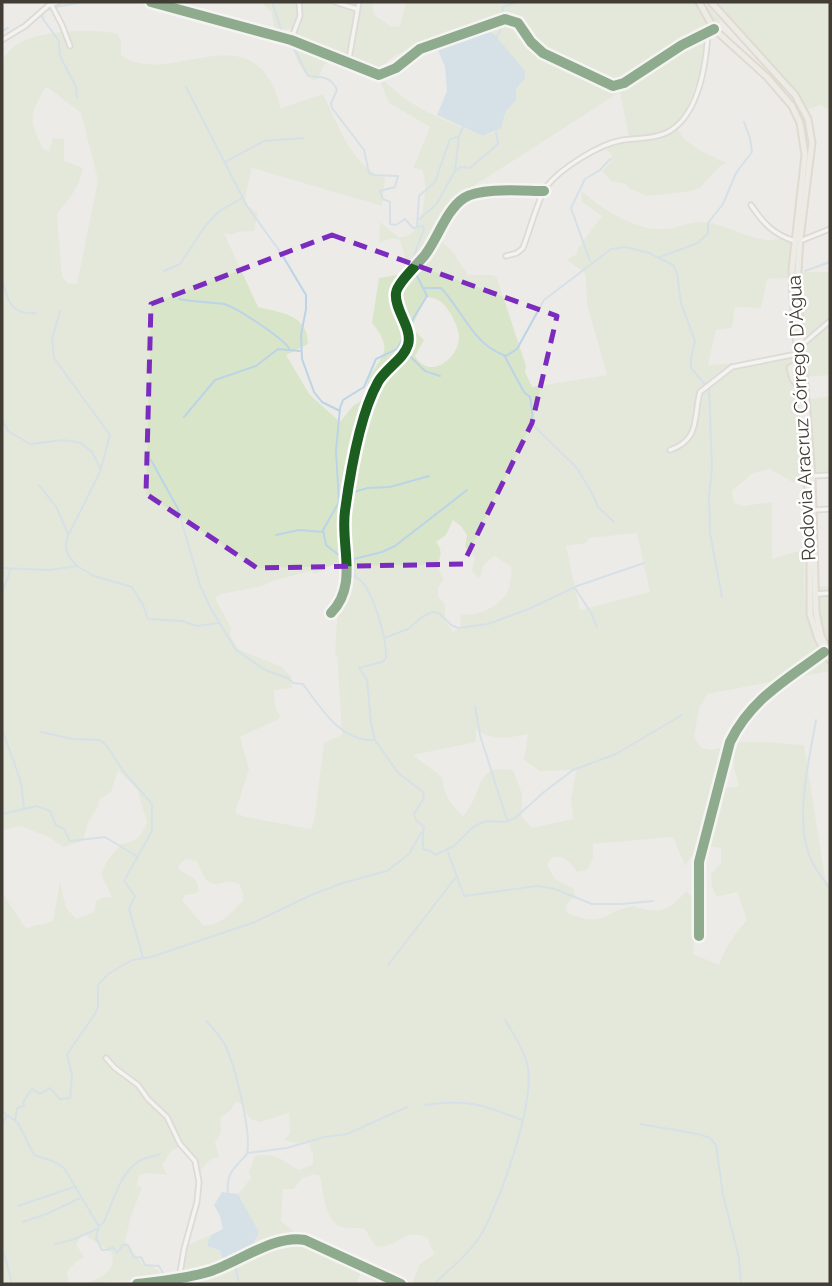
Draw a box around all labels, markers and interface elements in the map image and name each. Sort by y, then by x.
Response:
street label: Rodovia Aracruz Córrego D'Água [783,275,819,561]

